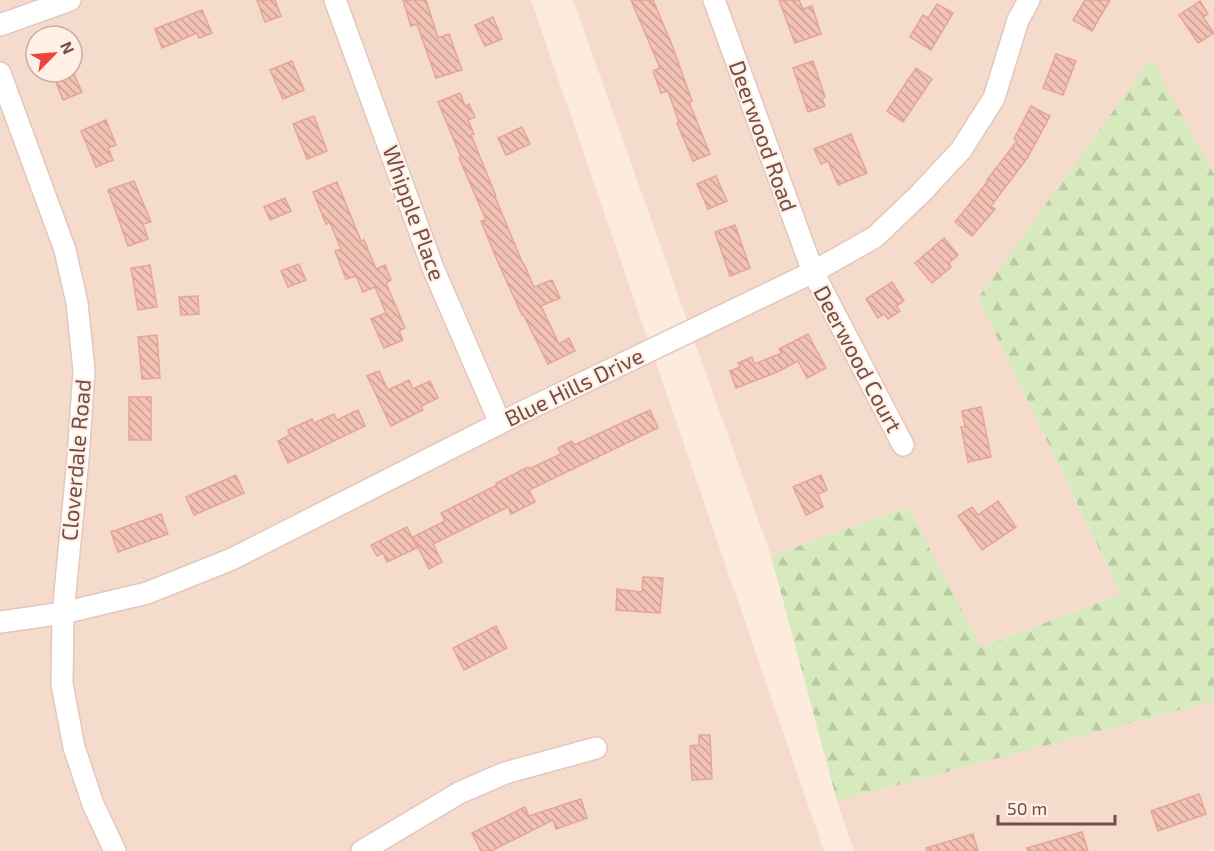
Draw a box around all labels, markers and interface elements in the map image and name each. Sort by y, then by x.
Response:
north arrow [24,24,84,84]
text: N [57,38,79,57]
street label: Deerwood Road [725,57,803,214]
street label: Whipple Place [378,142,451,284]
street label: Deerwood Court [809,281,908,436]
street label: Blue Hills Drive [500,341,647,431]
street label: Cloverdale Road [55,378,95,542]
scale bar [998,788,1115,826]
text: 50 m [1007,797,1047,819]

